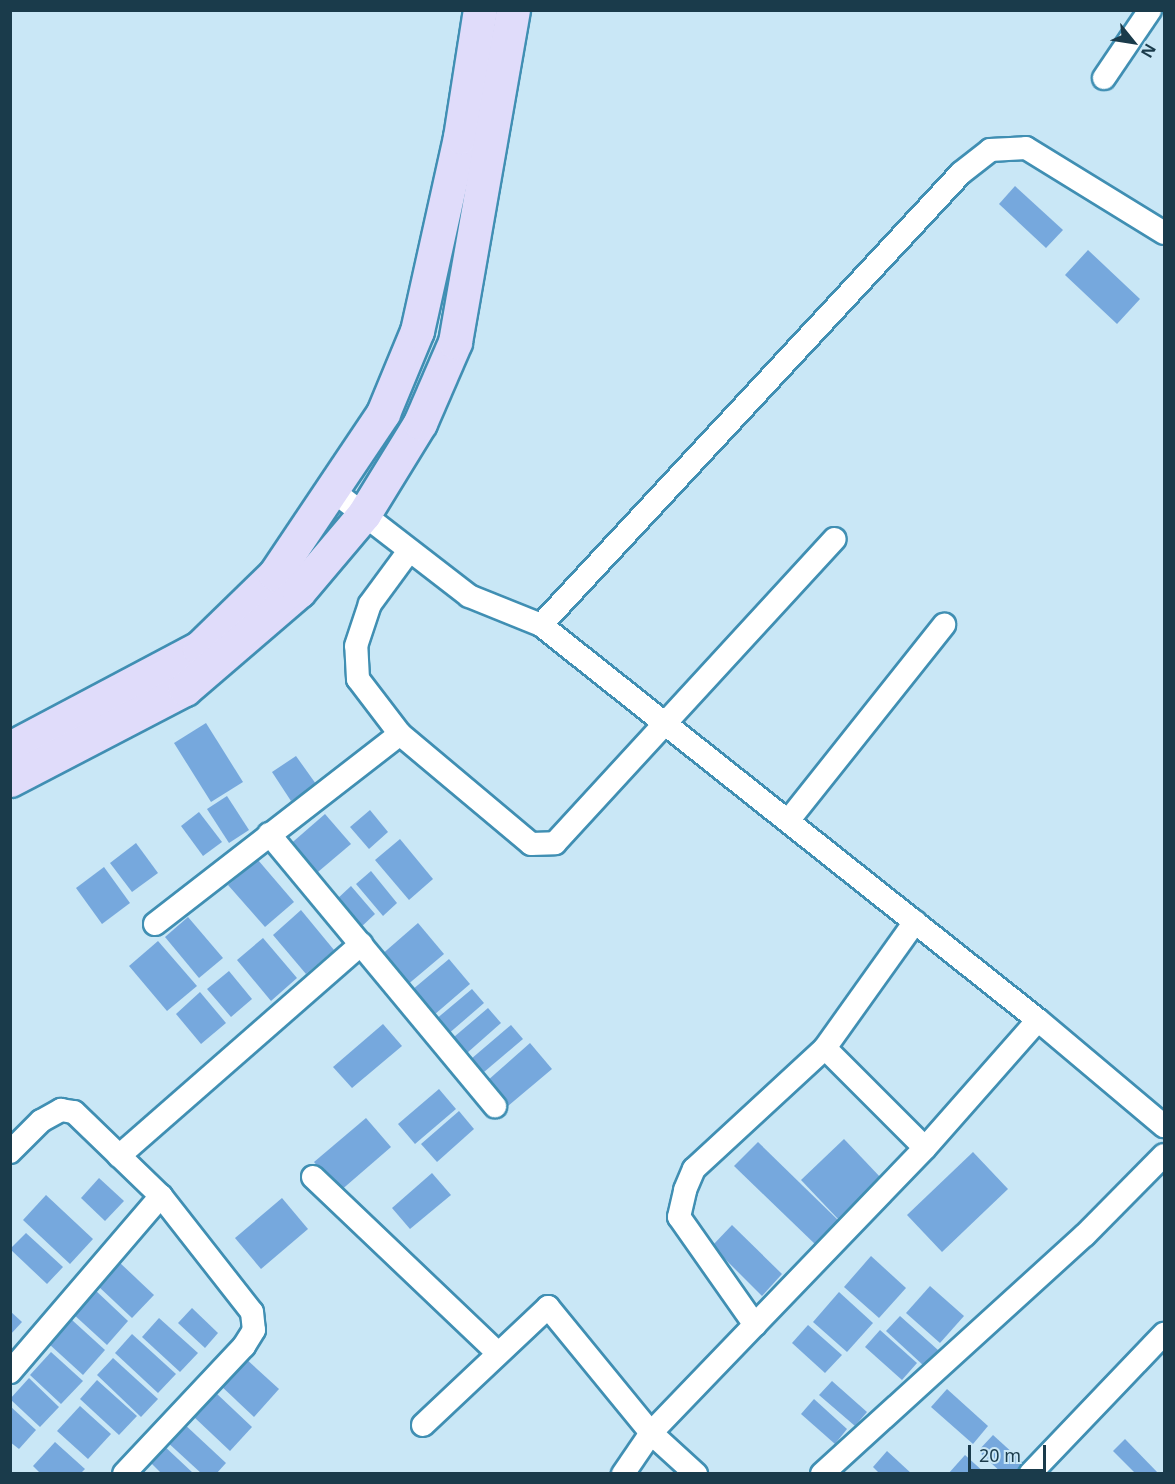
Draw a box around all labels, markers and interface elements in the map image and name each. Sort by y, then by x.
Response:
north arrow [1103,12,1163,72]
text: N [1136,40,1161,62]
scale bar [971,1433,1049,1471]
text: 20 m [979,1443,1021,1467]

